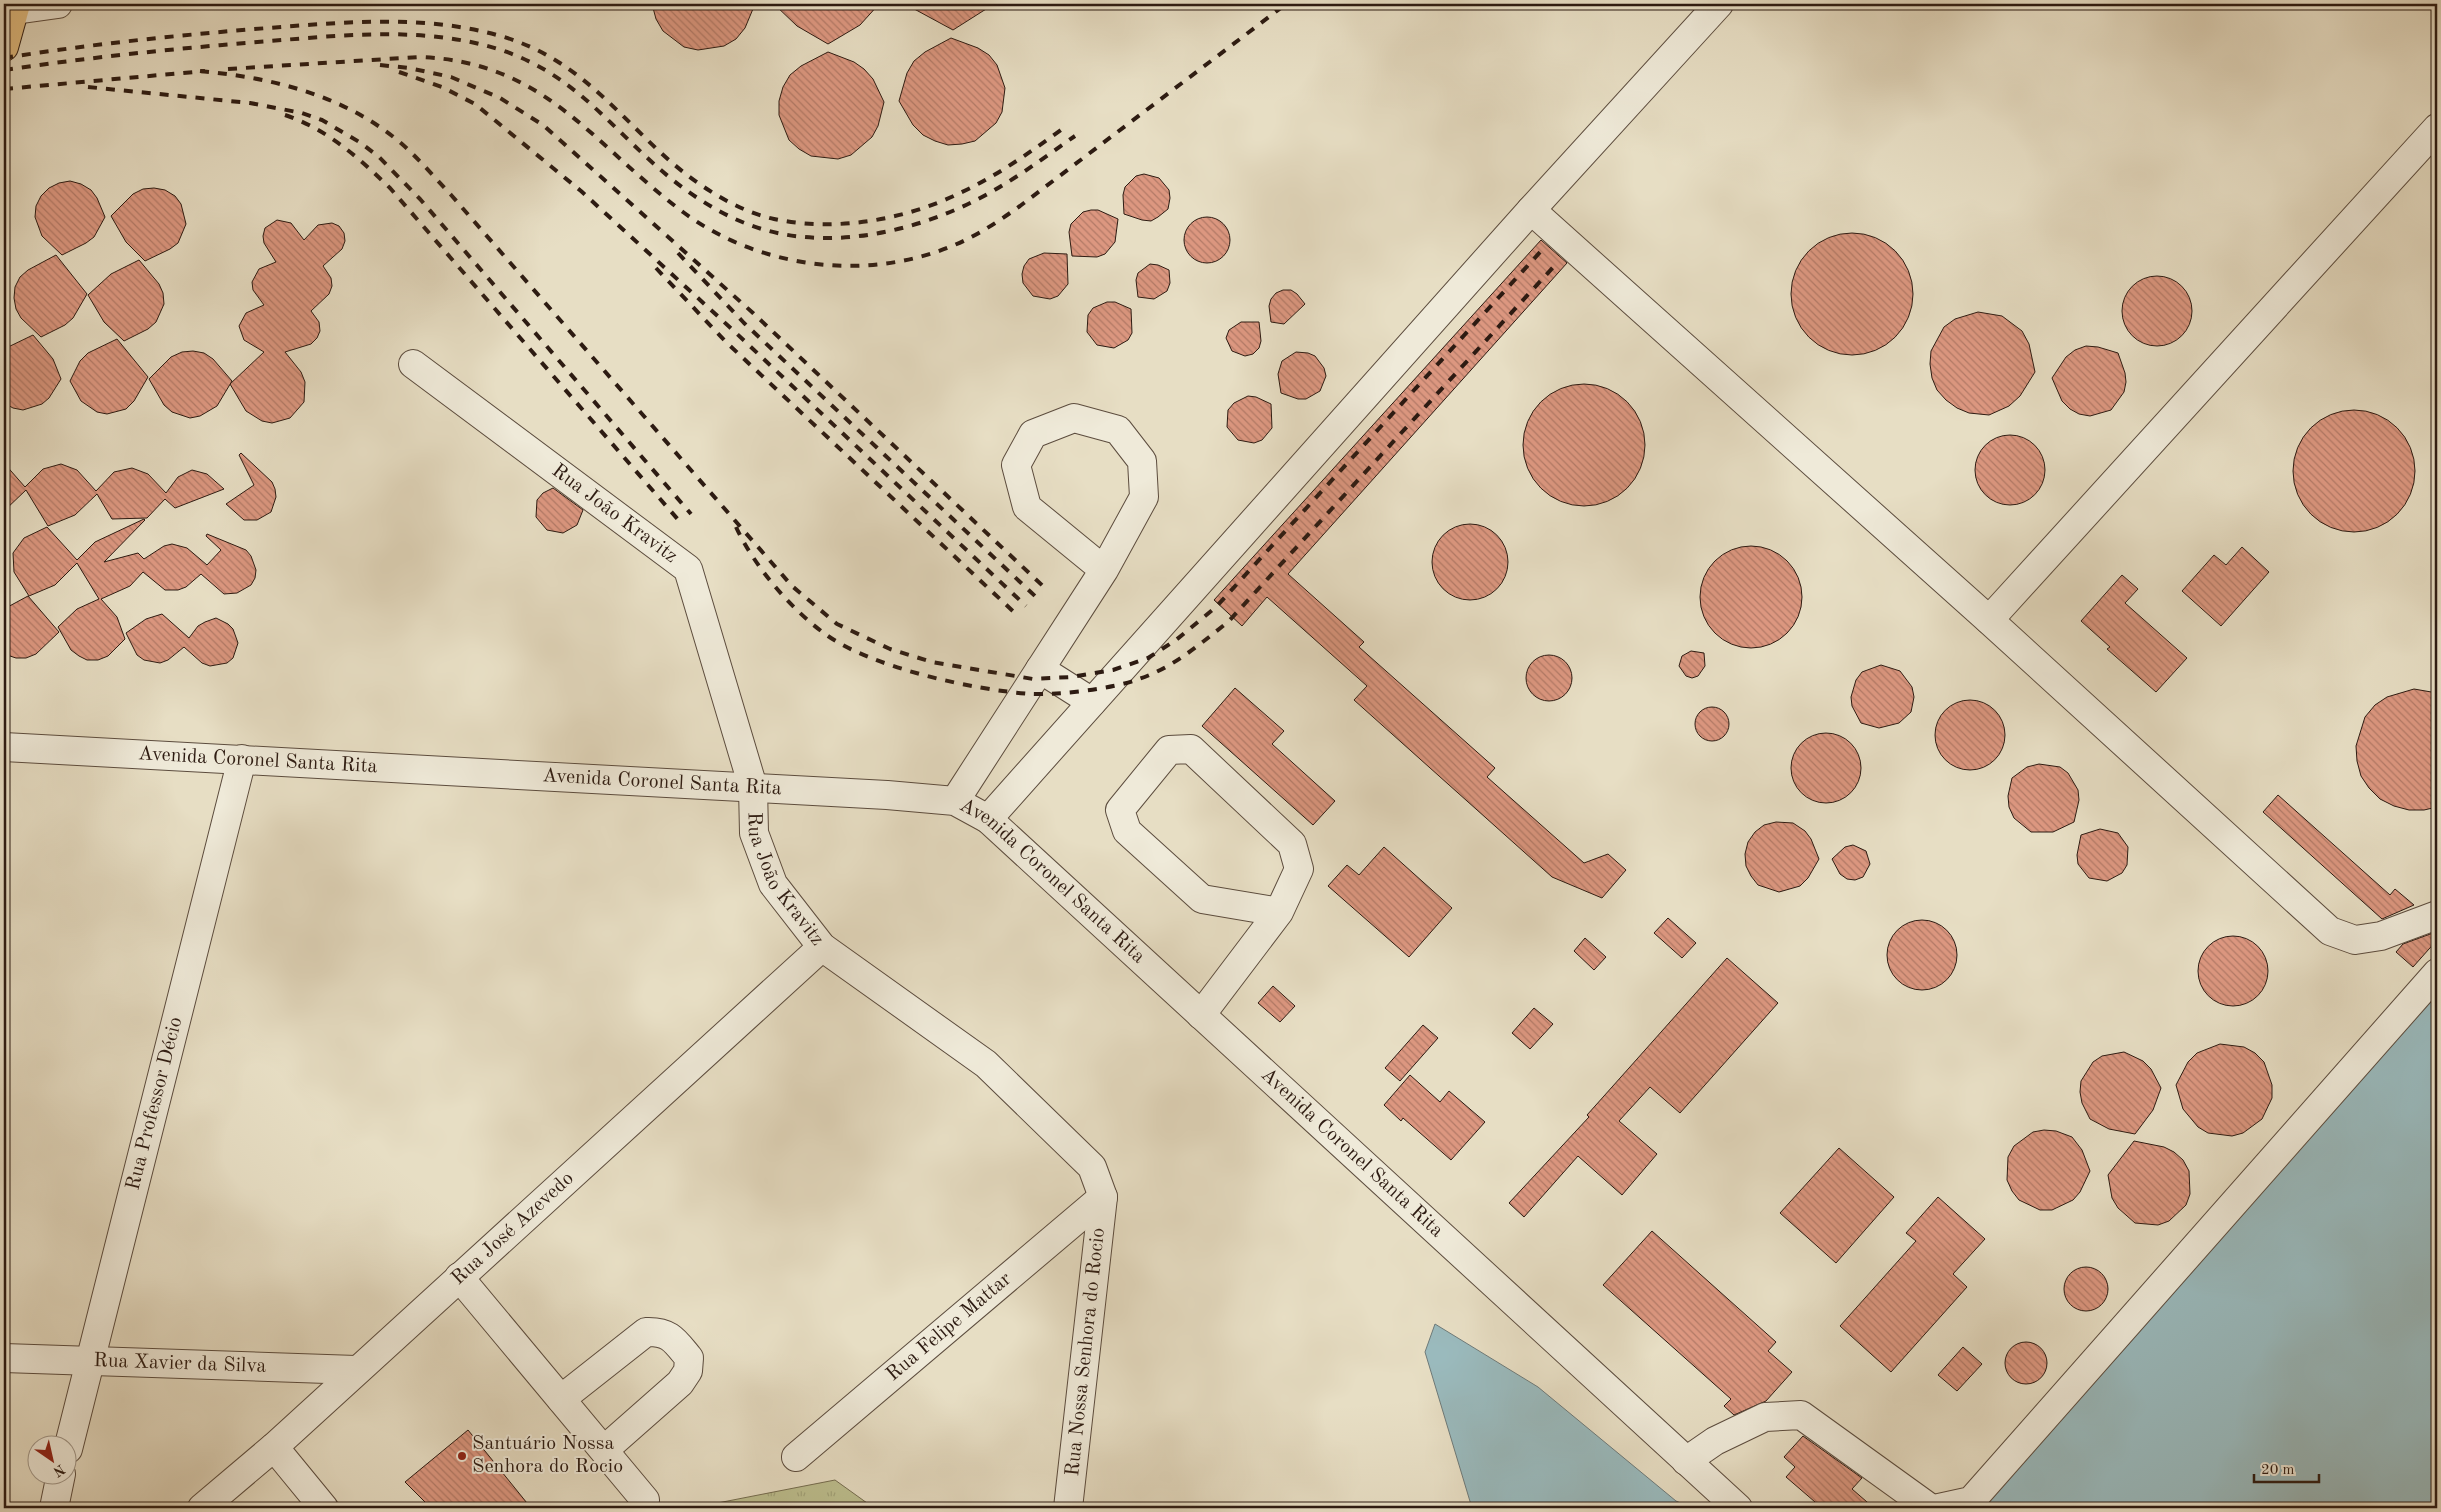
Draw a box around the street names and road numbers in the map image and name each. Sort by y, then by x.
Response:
street label: Rua João Kravitz [548,461,681,567]
street label: Avenida Coronel Santa Rita [137,744,378,777]
street label: Avenida Coronel Santa Rita [542,766,782,799]
street label: Avenida Coronel Santa Rita [956,795,1149,968]
street label: Rua João Kravitz [744,812,827,950]
street label: Rua Professor Décio [124,1015,187,1193]
street label: Avenida Coronel Santa Rita [1257,1065,1447,1242]
street label: Rua José Azevedo [448,1168,578,1289]
street label: Rua Nossa Senhora do Rocio [1063,1227,1109,1477]
street label: Rua Felipe Mattar [883,1269,1016,1385]
street label: Rua Xavier da Silva [93,1351,267,1377]

